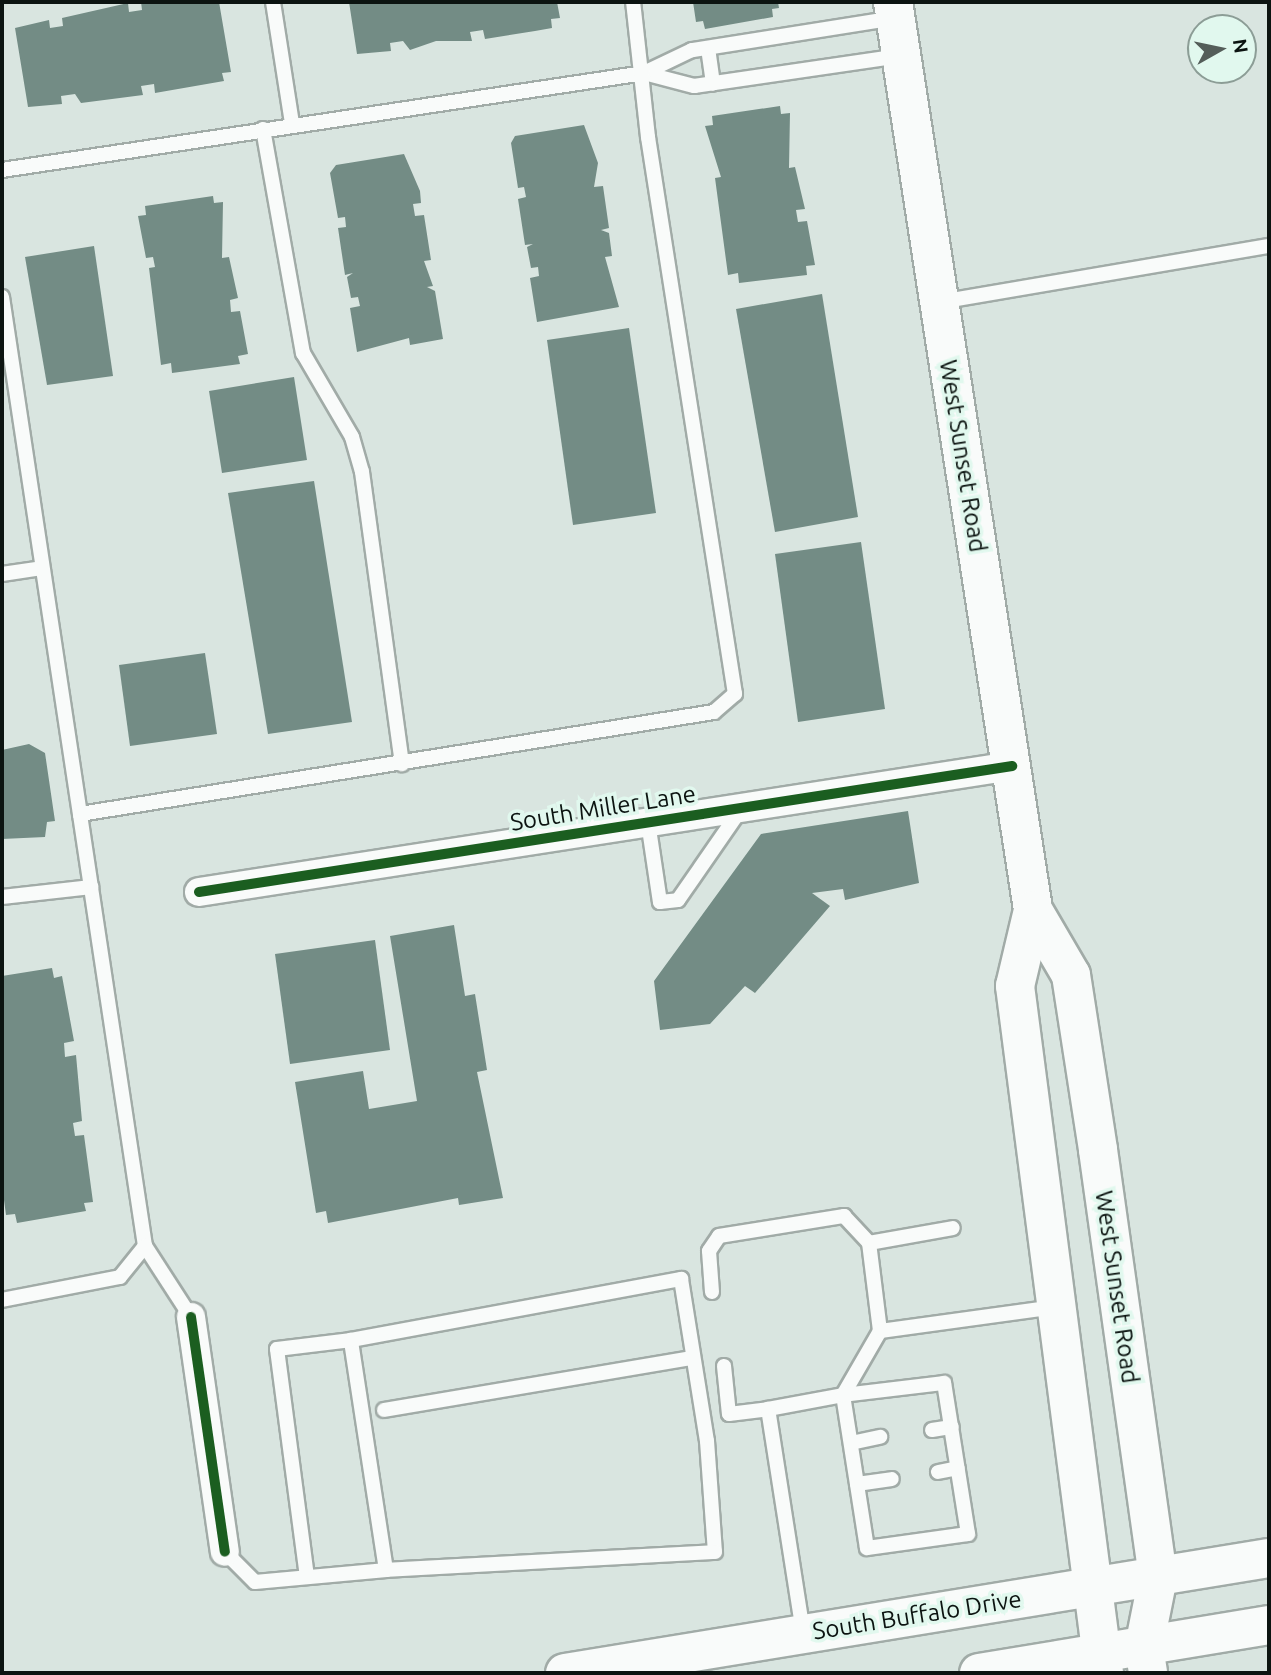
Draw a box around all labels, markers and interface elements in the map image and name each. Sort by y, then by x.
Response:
north arrow [1187,14,1257,84]
text: N [1229,37,1253,55]
street label: West Sunset Road [934,358,992,554]
street label: South Miller Lane [508,779,698,837]
street label: West Sunset Road [1089,1189,1145,1385]
street label: South Buffalo Drive [811,1584,1023,1646]

